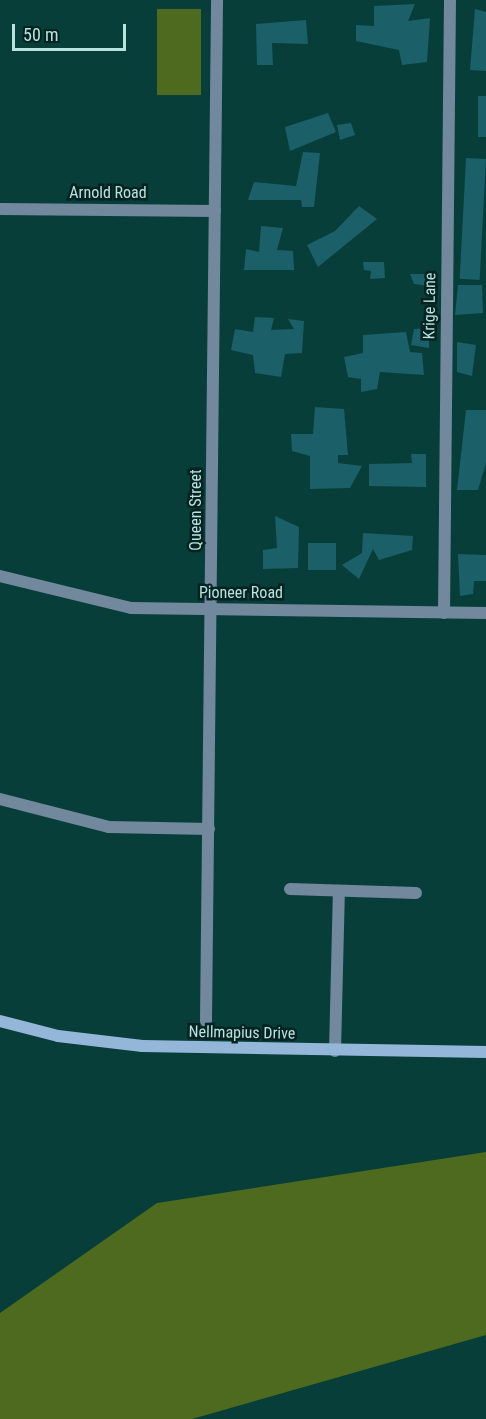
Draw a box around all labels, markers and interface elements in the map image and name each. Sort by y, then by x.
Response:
scale bar [15,12,129,50]
text: 50 m [23,24,58,45]
street label: Arnold Road [69,183,147,203]
street label: Krige Lane [420,272,440,340]
street label: Queen Street [186,469,206,551]
street label: Pioneer Road [199,583,283,603]
street label: Nellmapius Drive [189,1022,295,1044]

